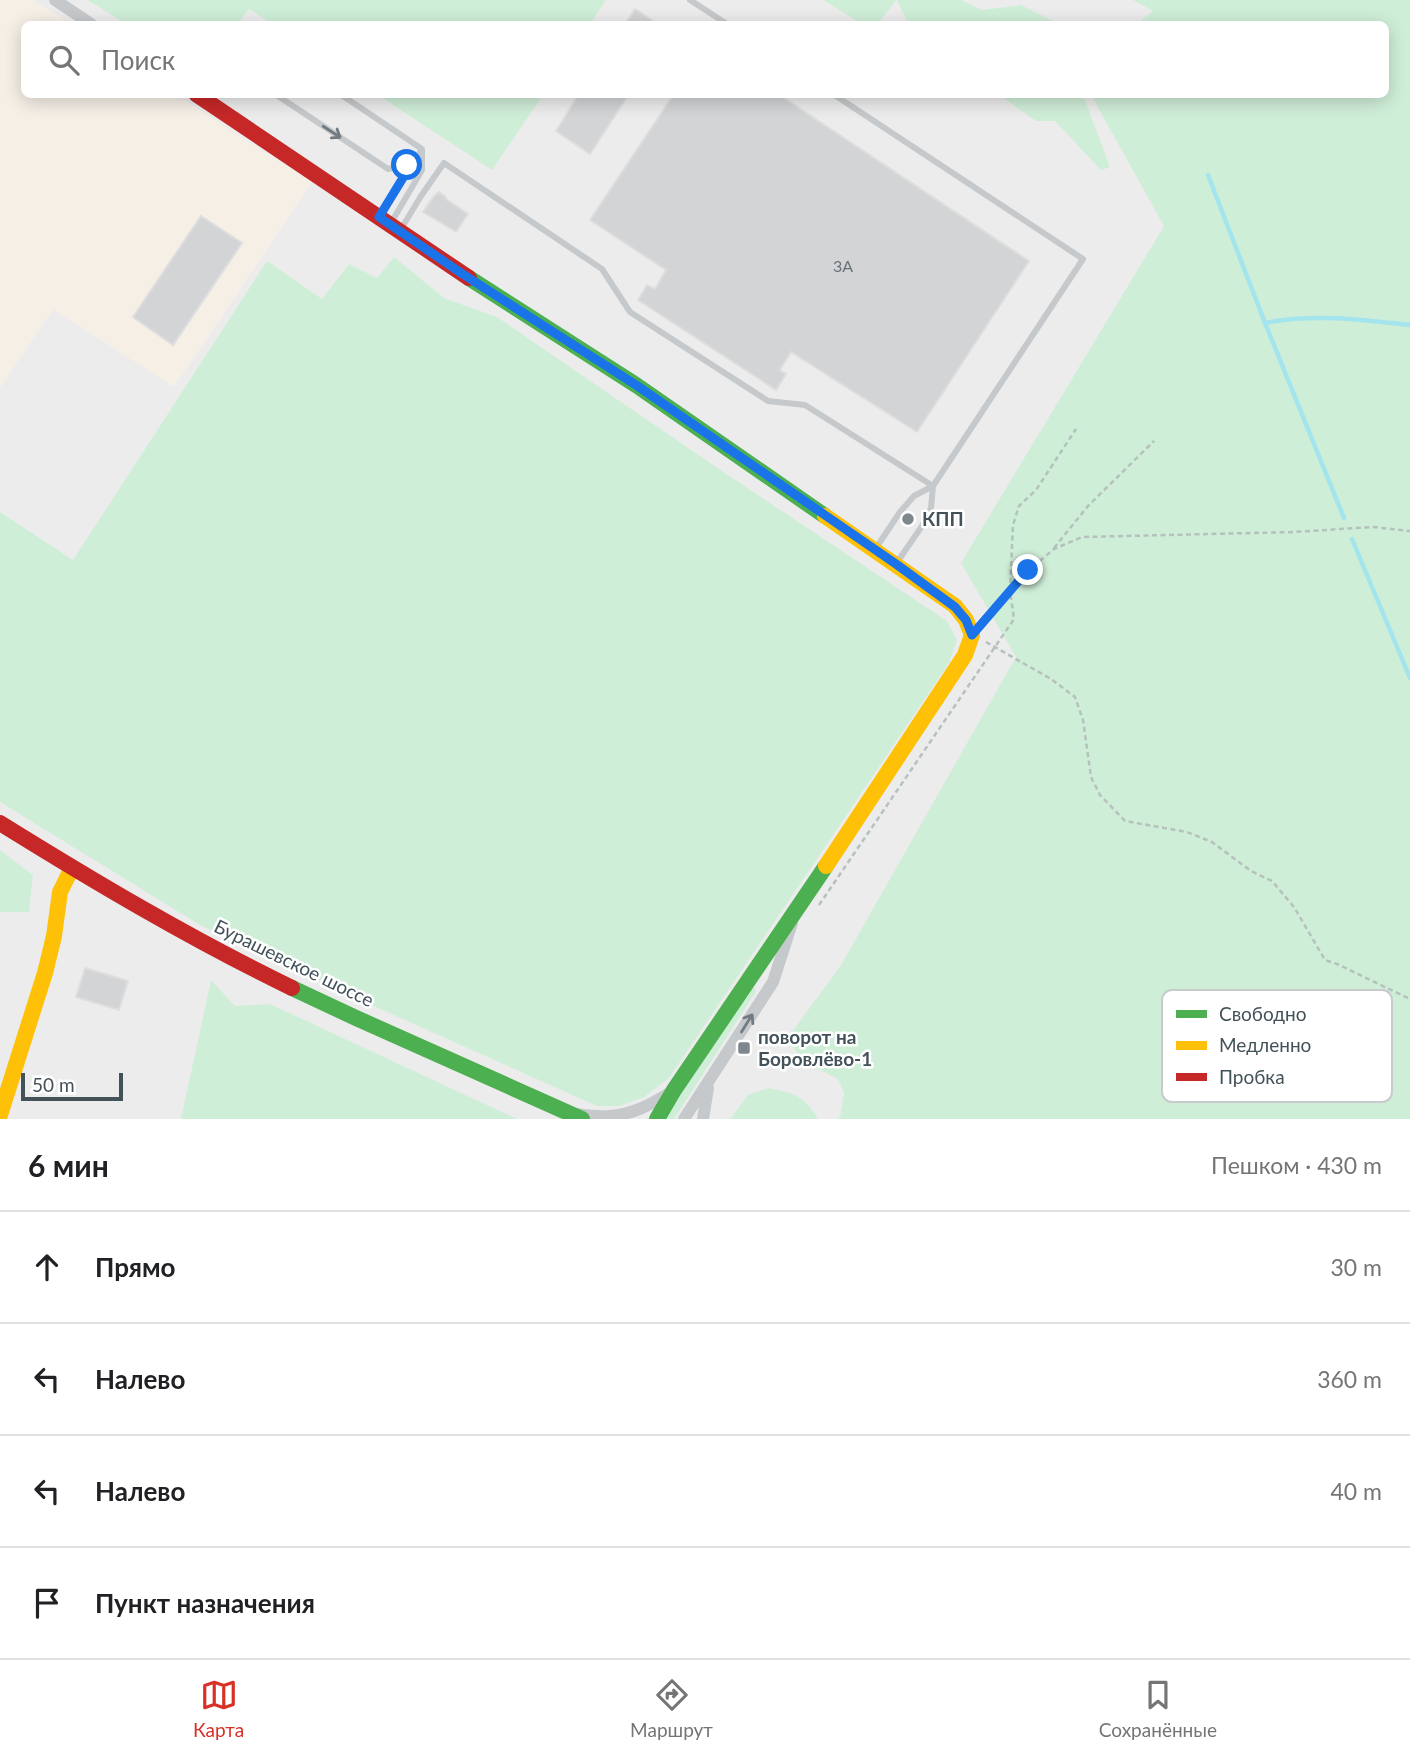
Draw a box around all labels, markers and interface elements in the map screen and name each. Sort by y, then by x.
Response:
search box [21,21,1389,98]
icon: search [45,41,83,79]
text: Поиск [101,44,175,76]
one-way arrow [321,125,341,139]
route start [391,149,422,180]
house number: 3А [833,256,853,275]
place label: КПП [922,507,964,530]
marker: КПП [900,511,916,527]
route end [1012,554,1043,585]
street label: Бурашевское шоссе [211,914,378,1011]
legend [1162,990,1392,1102]
text: Свободно [1219,1002,1307,1025]
one-way arrow [740,1014,754,1034]
place label: поворот на Боровлёво-1 [758,1025,872,1070]
text: Медленно [1219,1033,1311,1056]
marker: поворот на Боровлёво-1 [736,1040,752,1056]
text: Пробка [1219,1065,1285,1088]
scale bar [21,1070,122,1102]
text: 50 m [32,1073,75,1096]
text: 6 мин [28,1147,109,1183]
text: Пешком · 430 m [1211,1151,1382,1179]
icon: ahead [28,1248,66,1286]
text: Прямо [95,1251,176,1283]
text: 30 m [1331,1253,1382,1281]
icon: left [28,1360,66,1398]
text: Налево [95,1363,185,1395]
text: 360 m [1317,1365,1382,1393]
icon: left [28,1472,66,1510]
text: Налево [95,1475,185,1507]
text: 40 m [1331,1477,1382,1505]
icon: arrive [28,1584,66,1622]
text: Пункт назначения [95,1587,315,1619]
tab: Карта [193,1676,244,1741]
tab: Маршрут [630,1676,713,1741]
tab: Сохранённые [1099,1676,1217,1741]

